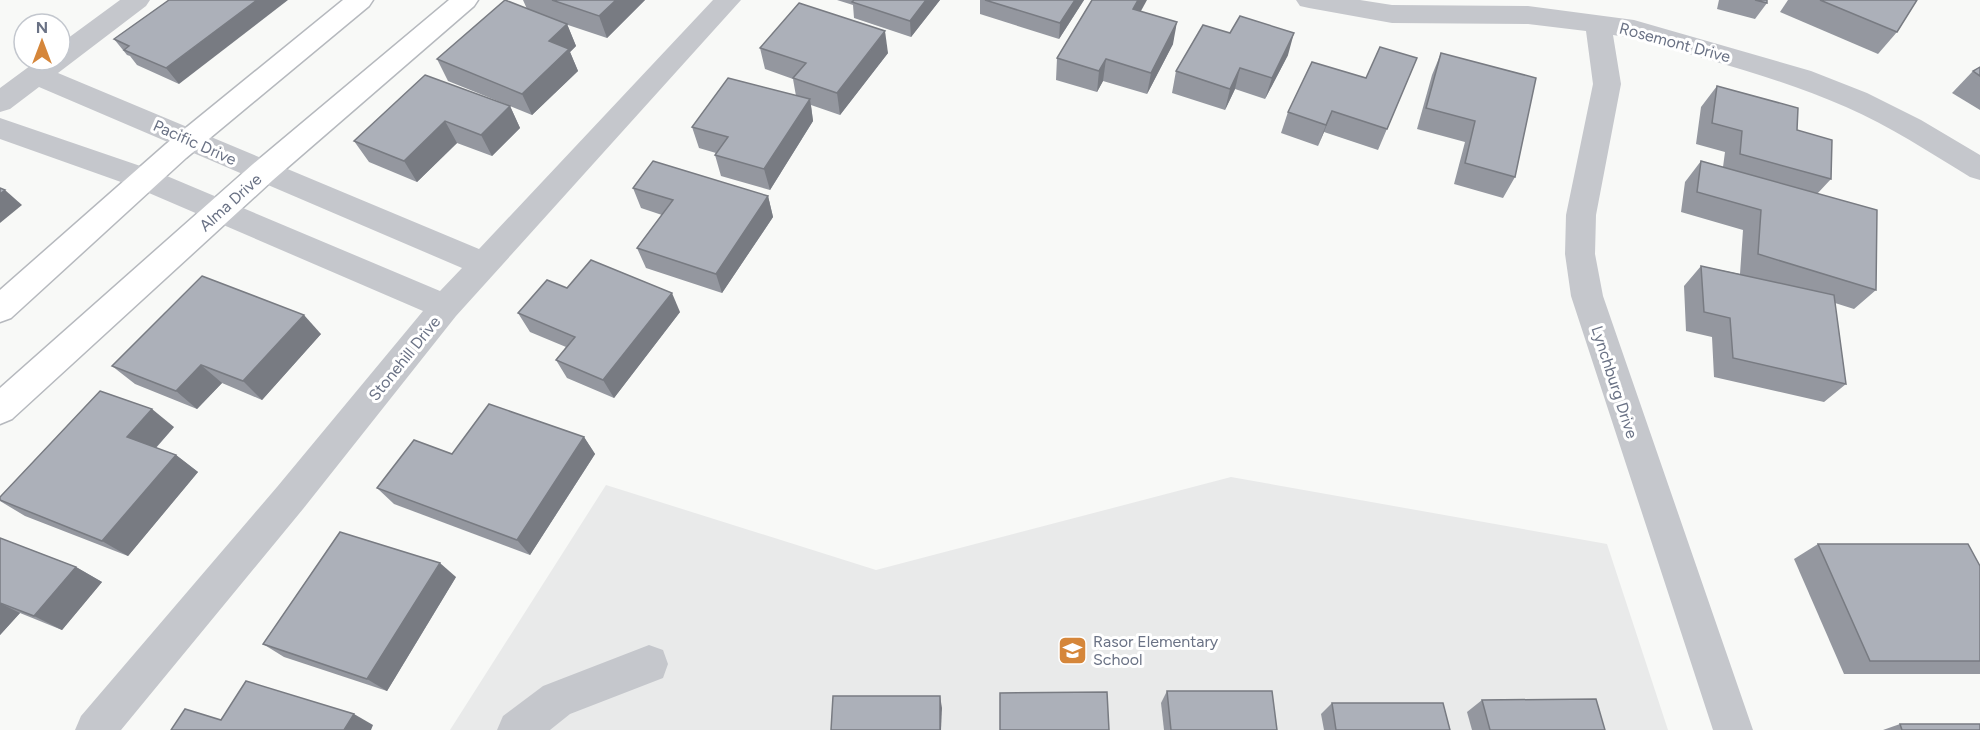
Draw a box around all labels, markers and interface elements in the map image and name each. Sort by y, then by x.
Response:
north arrow [12,12,72,72]
text: N [36,18,48,37]
street label: Rosemont Drive [1617,19,1733,67]
street label: Pacific Drive [150,116,239,169]
street label: Alma Drive [195,169,266,235]
street label: Stonehill Drive [364,312,444,404]
street label: Lynchburg Drive [1587,323,1642,441]
place label: Rasor Elementary School [1093,632,1219,669]
school or university icon: Rasor Elementary School [1056,634,1088,666]

